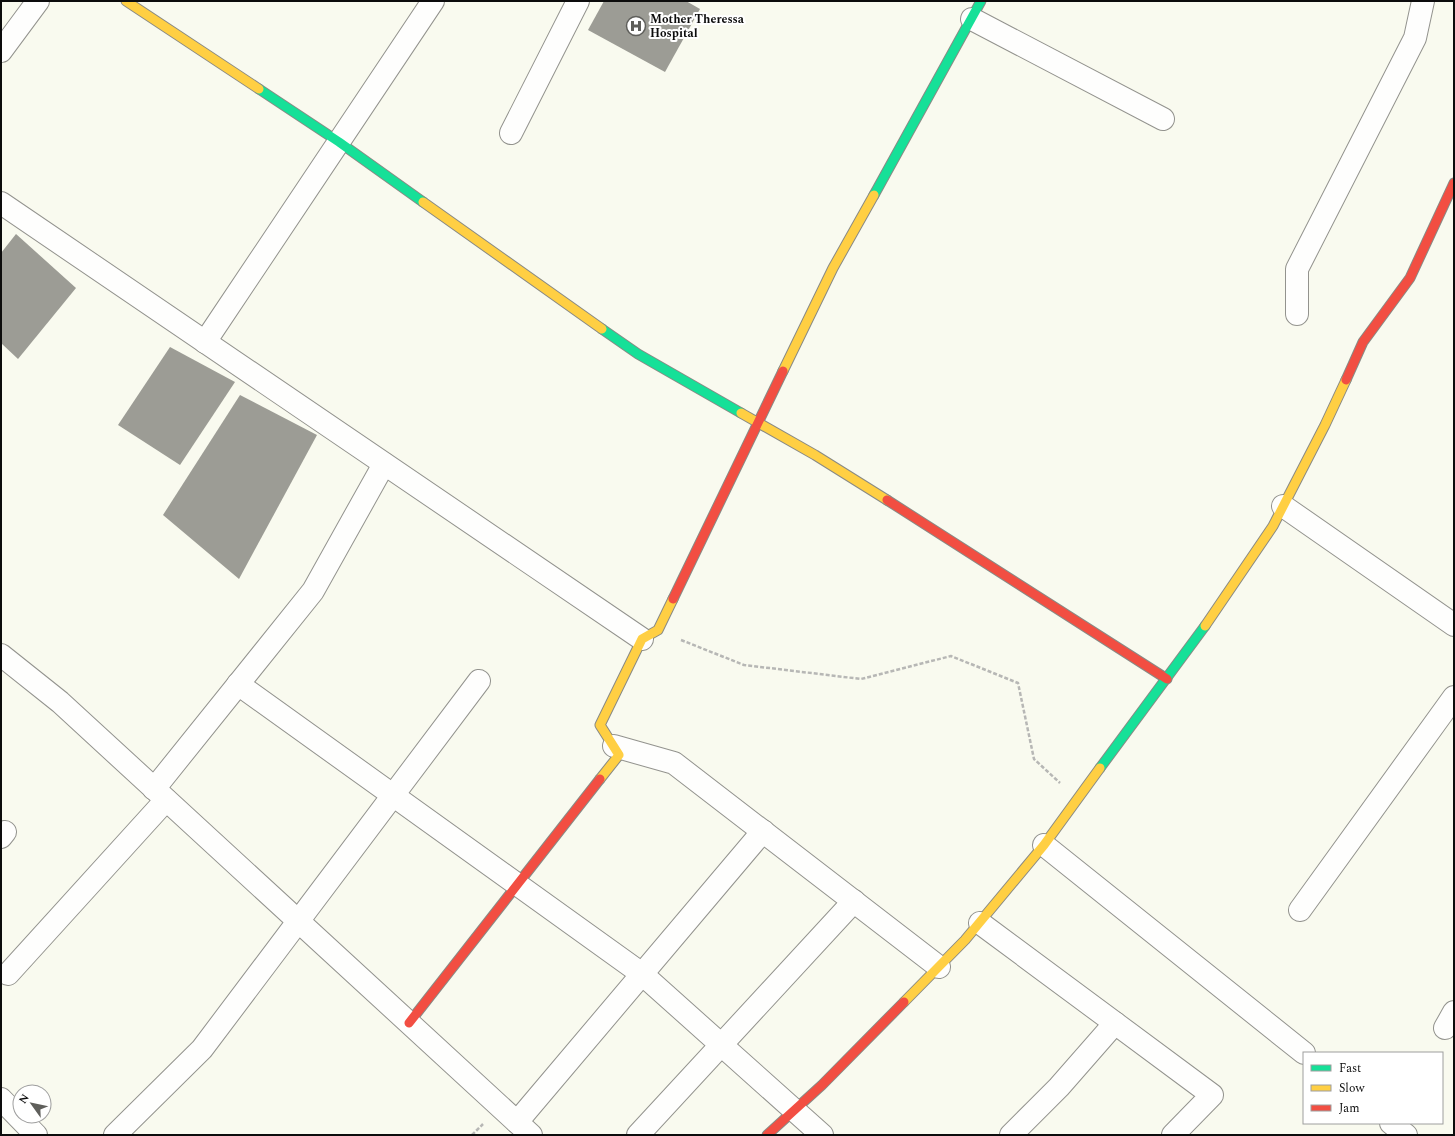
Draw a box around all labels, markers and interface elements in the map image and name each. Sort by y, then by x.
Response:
place label: Mother Theressa Hospital [650,10,745,43]
hospital icon: Mother Theressa Hospital [625,15,647,37]
legend [1303,1052,1443,1124]
text: Fast [1339,1059,1361,1078]
text: Slow [1339,1079,1365,1098]
north arrow [12,1084,52,1124]
text: N [14,1090,34,1107]
text: Jam [1339,1099,1360,1118]

